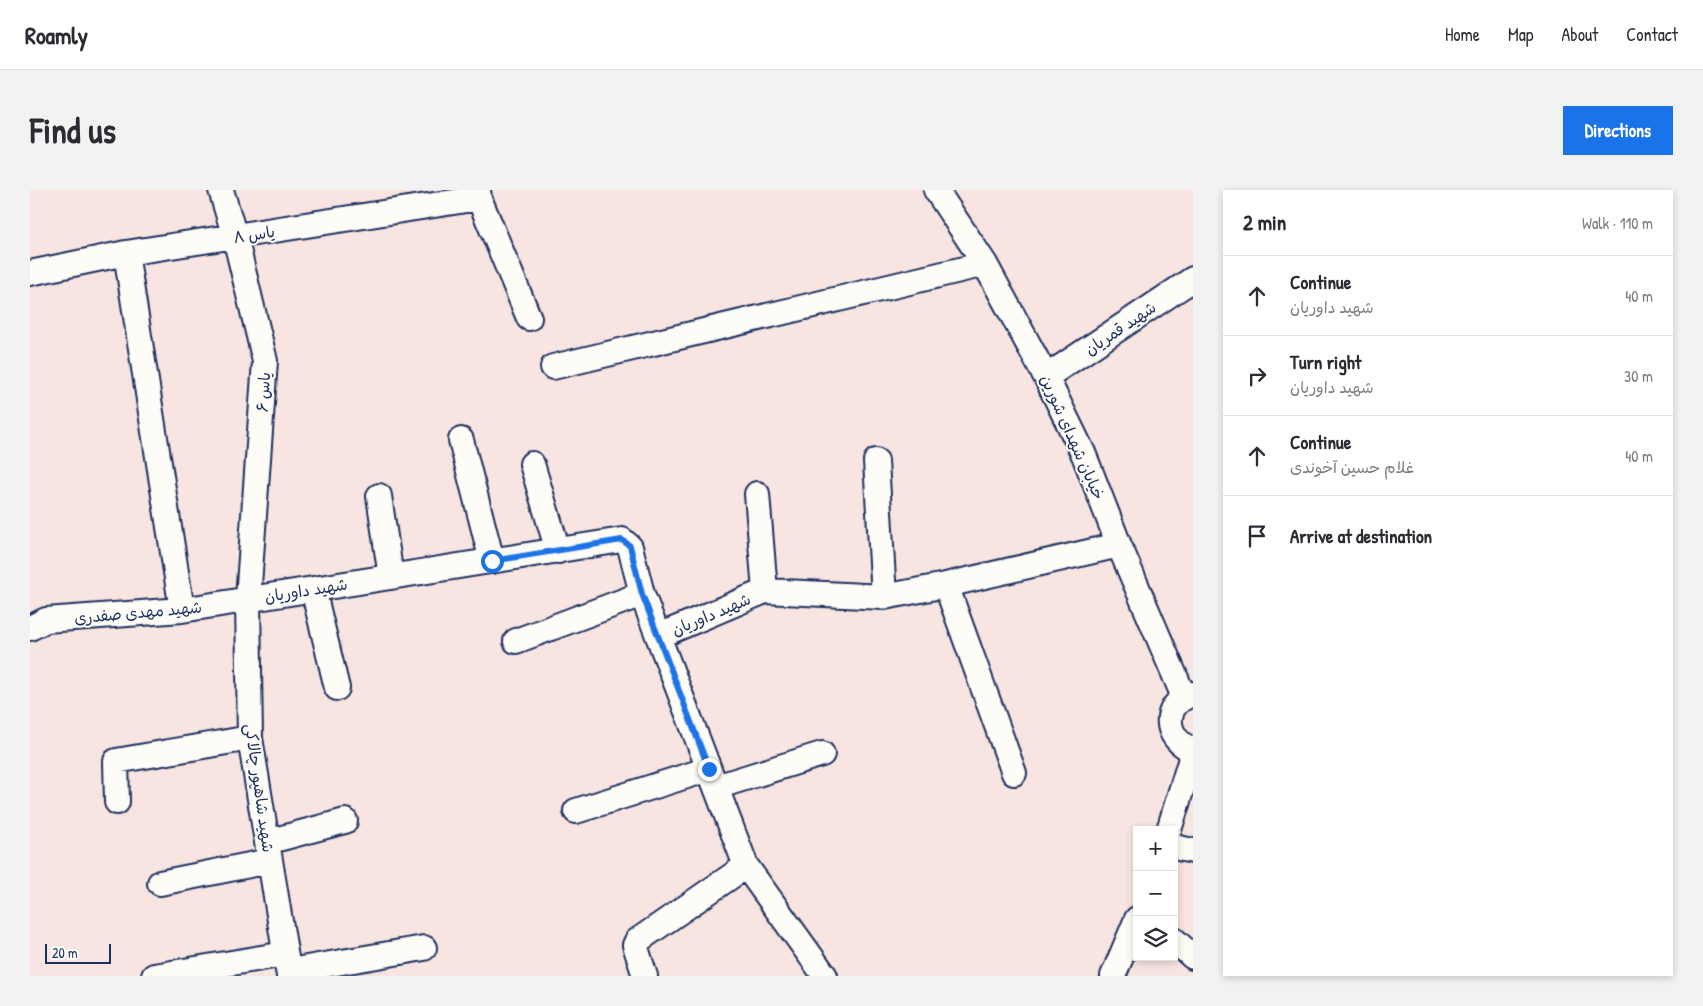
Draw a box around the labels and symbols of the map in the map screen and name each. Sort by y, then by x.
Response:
street label: یاس ۸ [232,220,276,248]
street label: شهید قمریان [1080,296,1160,360]
street label: یاس ۶ [251,371,275,413]
street label: خیابان شهدای شورین [1036,371,1110,503]
route start [481,550,504,573]
street label: شهید داوریان [263,573,349,607]
street label: شهید داوریان [668,588,754,640]
street label: شهید مهدی صفدری [73,595,203,629]
street label: شهید شاهپور چالاکی [240,722,280,854]
route end [698,758,721,781]
scale bar [45,941,111,964]

